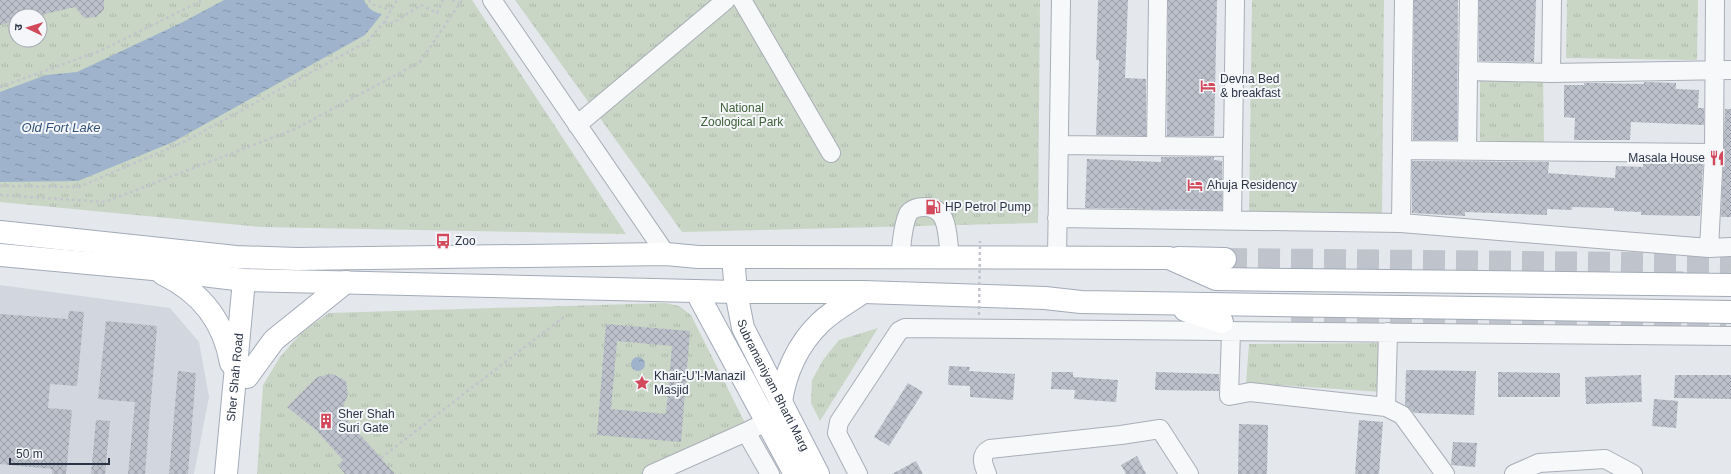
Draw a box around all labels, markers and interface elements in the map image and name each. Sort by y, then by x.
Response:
north arrow [8,8,48,48]
text: उ [12,23,24,31]
place label: Devna Bed & breakfast [1220,72,1281,100]
hotel icon: Devna Bed & breakfast [1199,77,1217,95]
park label: National Zoological Park [701,101,784,129]
water label: Old Fort Lake [22,120,100,135]
restaurant icon: Masala House [1708,149,1726,167]
place label: Masala House [1628,151,1705,165]
hotel icon: Ahuja Residency [1186,176,1204,194]
place label: Ahuja Residency [1207,178,1297,192]
fuel station icon: HP Petrol Pump [924,198,942,216]
place label: HP Petrol Pump [945,200,1031,214]
bus stop icon: Zoo [434,232,452,250]
place label: Zoo [455,234,476,248]
street label: Subramaniyam Bharti Marg [734,318,812,453]
street label: Sher Shah Road [224,333,246,422]
place label: Khair-U’l-Manazil Masjid [654,369,745,397]
place icon: Khair-U’l-Manazil Masjid [633,374,651,392]
place label: Sher Shah Suri Gate [338,407,395,435]
building icon: Sher Shah Suri Gate [317,412,335,430]
scale bar [10,440,109,466]
text: 50 m [16,447,43,461]

